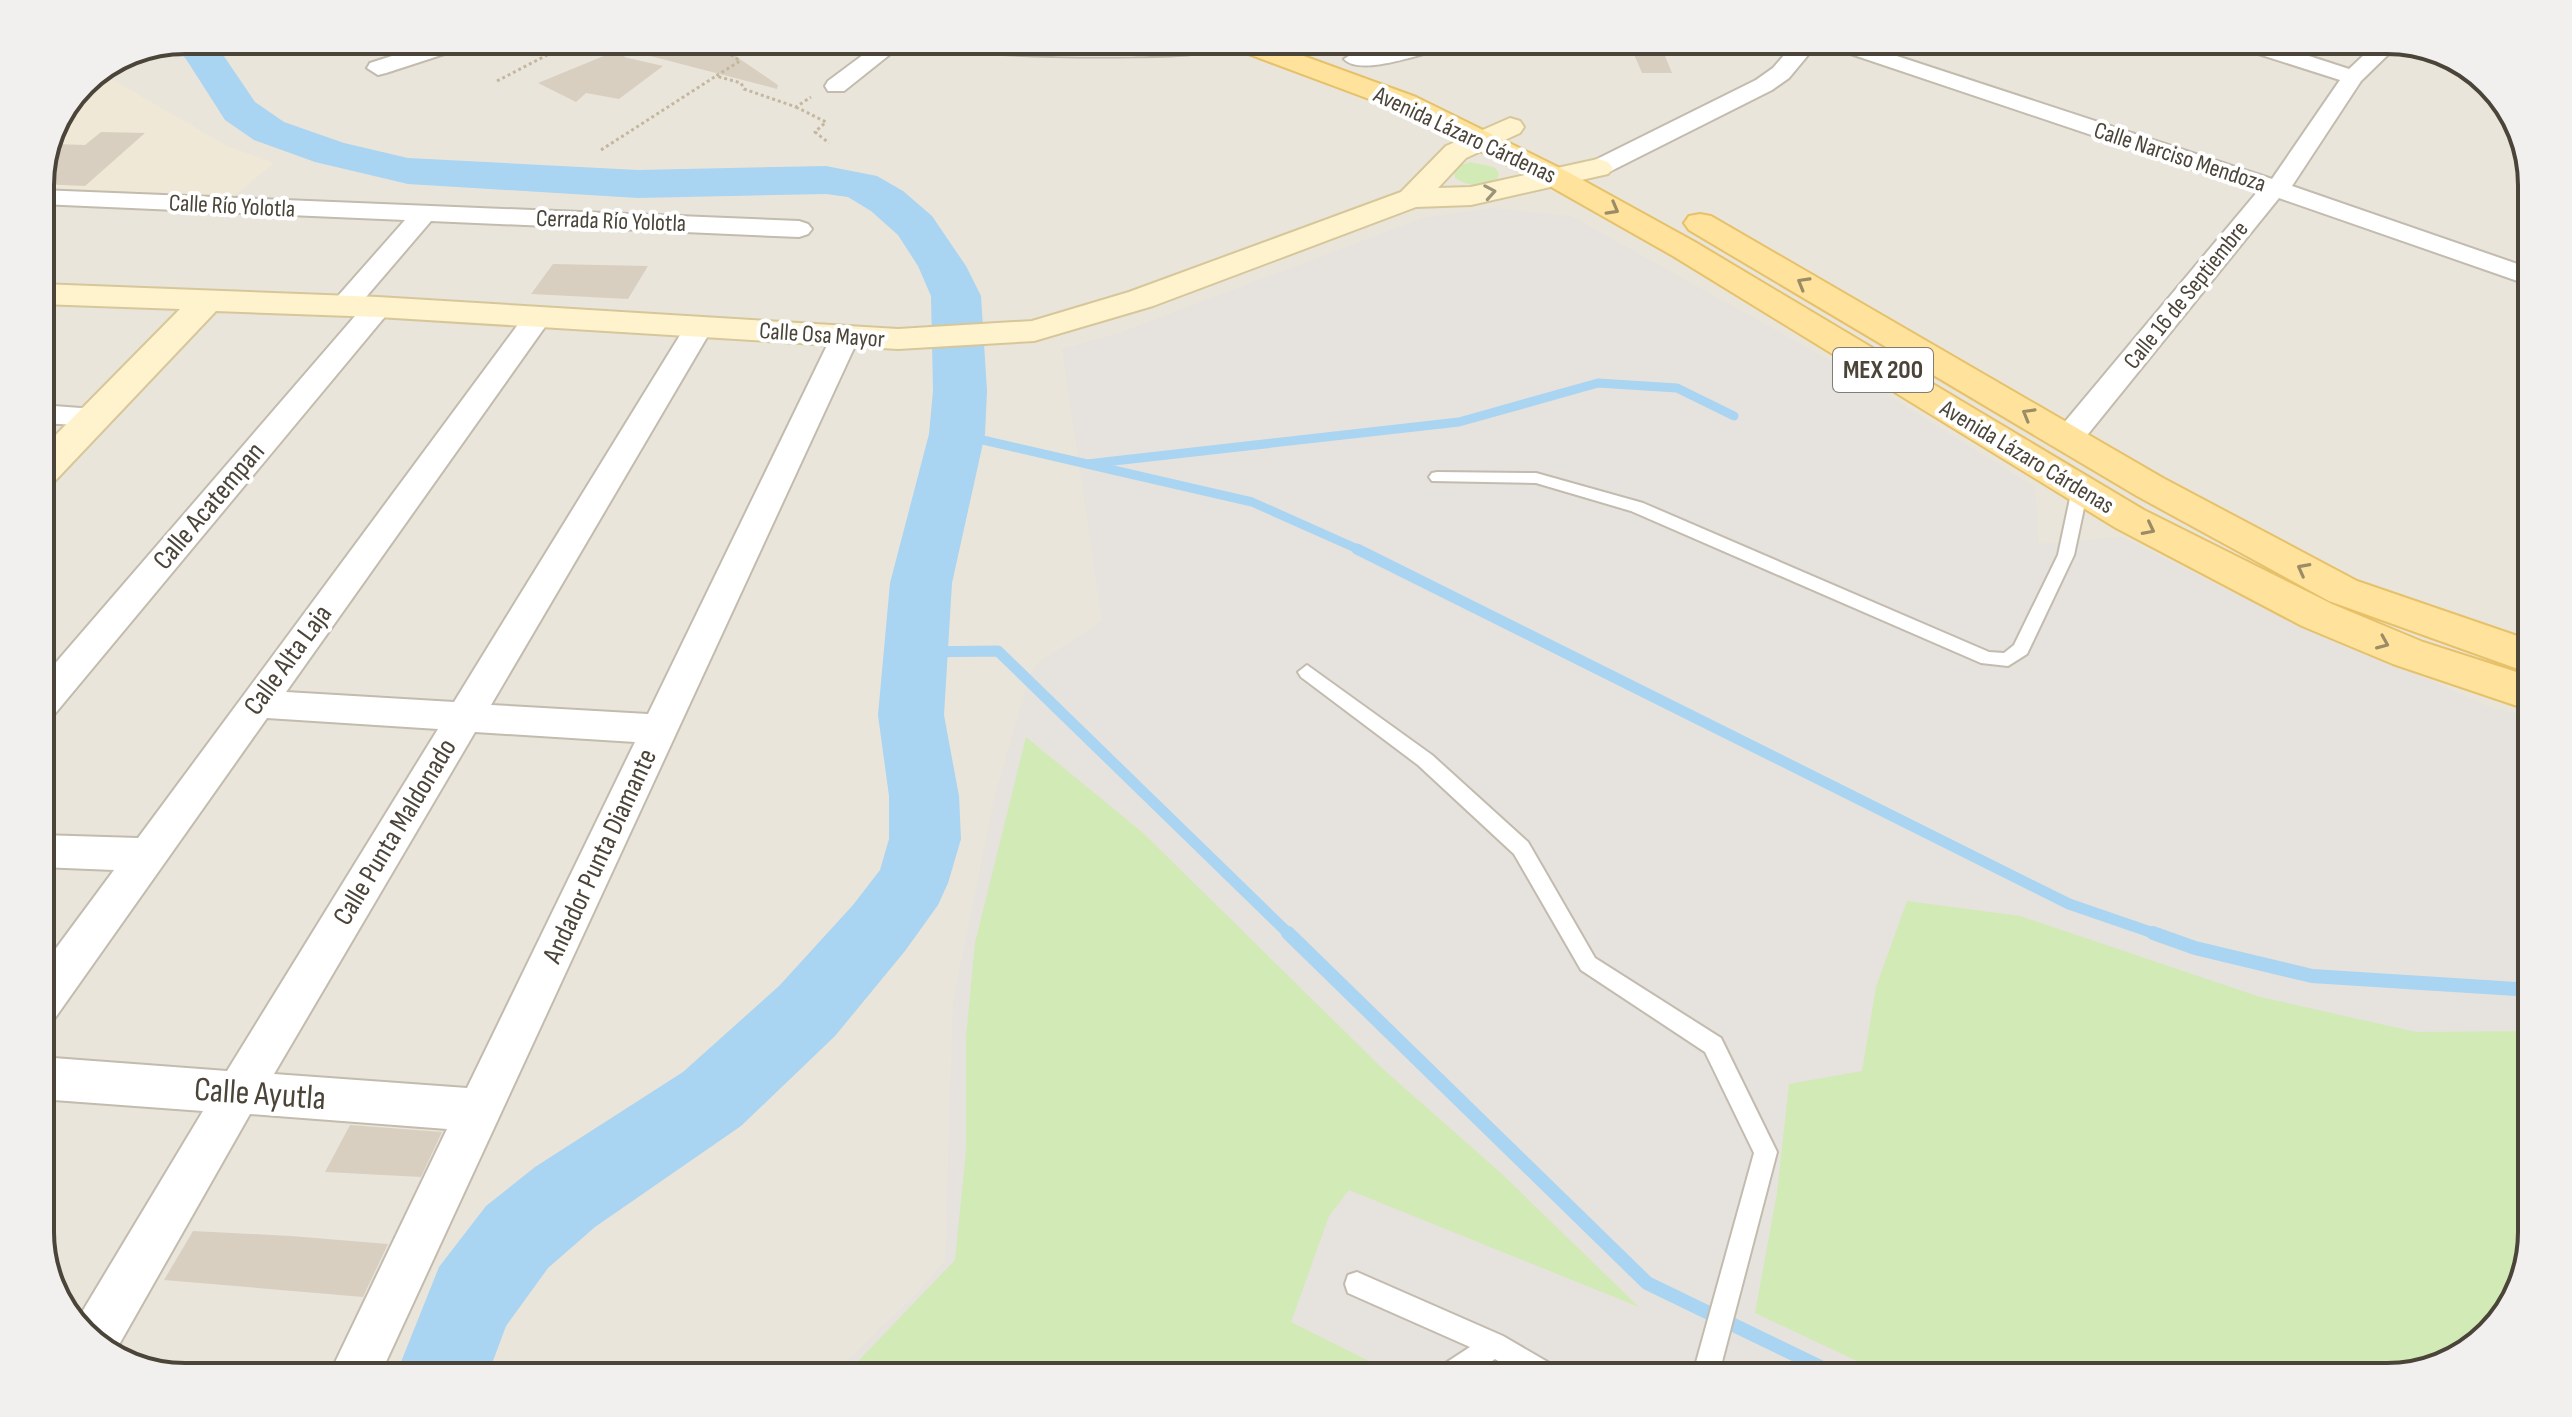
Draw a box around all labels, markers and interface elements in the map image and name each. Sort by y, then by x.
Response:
street label: Avenida Lázaro Cárdenas [1368,80,1561,190]
street label: Calle Narciso Mendoza [2090,116,2270,198]
one-way arrow [1483,185,1497,202]
street label: Calle Río Yolotla [168,188,296,224]
one-way arrow [1605,199,1619,215]
street label: Cerrada Río Yolotla [535,204,687,238]
street label: Calle 16 de Septiembre [2118,215,2254,375]
one-way arrow [1797,277,1812,293]
street label: Calle Osa Mayor [758,316,886,354]
road number: MEX 200 [1833,348,1933,392]
street label: Avenida Lázaro Cárdenas [1934,393,2119,520]
one-way arrow [2022,408,2037,424]
street label: Calle Acatempan [146,436,272,576]
one-way arrow [2141,519,2156,534]
one-way arrow [2297,563,2312,579]
street label: Calle Alta Laja [237,598,339,722]
one-way arrow [2375,633,2389,649]
street label: Calle Punta Maldonado [326,733,464,931]
street label: Andador Punta Diamante [536,744,664,969]
street label: Calle Ayutla [193,1069,327,1119]

